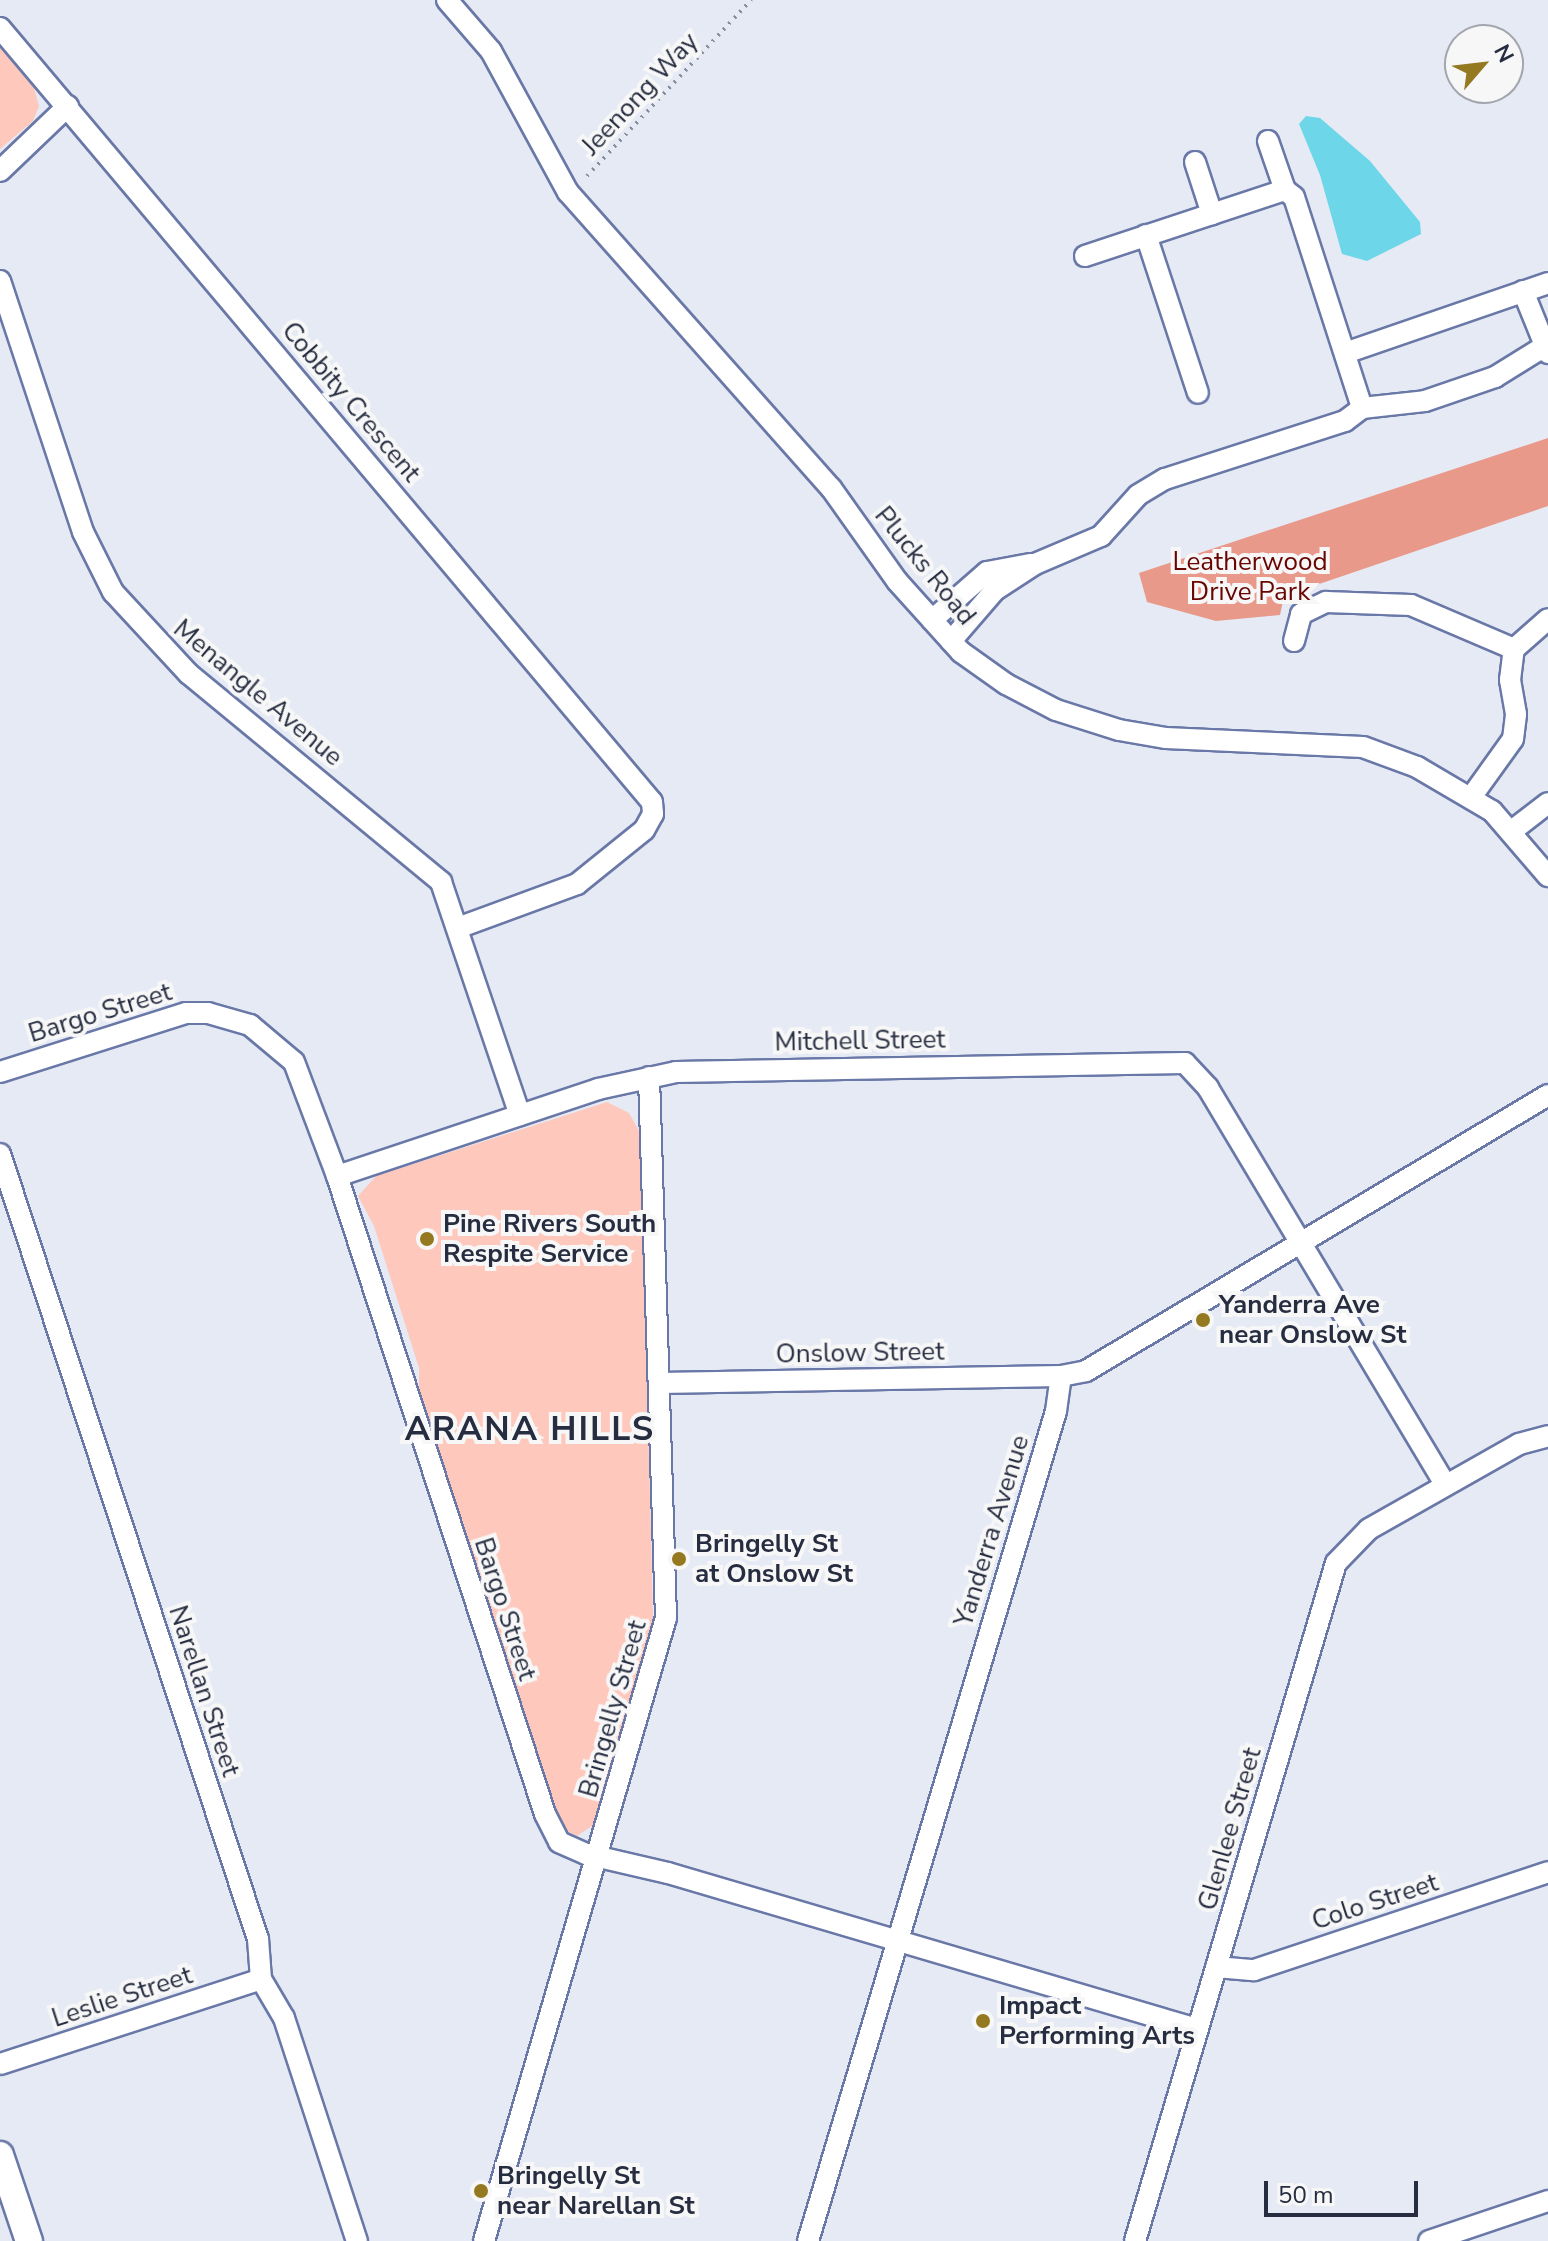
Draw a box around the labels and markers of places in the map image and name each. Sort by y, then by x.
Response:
place label: Pine Rivers South Respite Service [443,1208,656,1270]
marker: Pine Rivers South Respite Service [418,1230,436,1248]
place label: Yanderra Ave near Onslow St [1219,1289,1406,1350]
marker: Yanderra Ave near Onslow St [1194,1311,1212,1329]
place label: Bringelly St at Onslow St [695,1528,853,1590]
marker: Bringelly St at Onslow St [670,1550,688,1568]
place label: Impact Performing Arts [999,1990,1195,2052]
marker: Impact Performing Arts [974,2012,992,2030]
place label: Bringelly St near Narellan St [497,2160,695,2222]
marker: Bringelly St near Narellan St [472,2182,490,2200]

